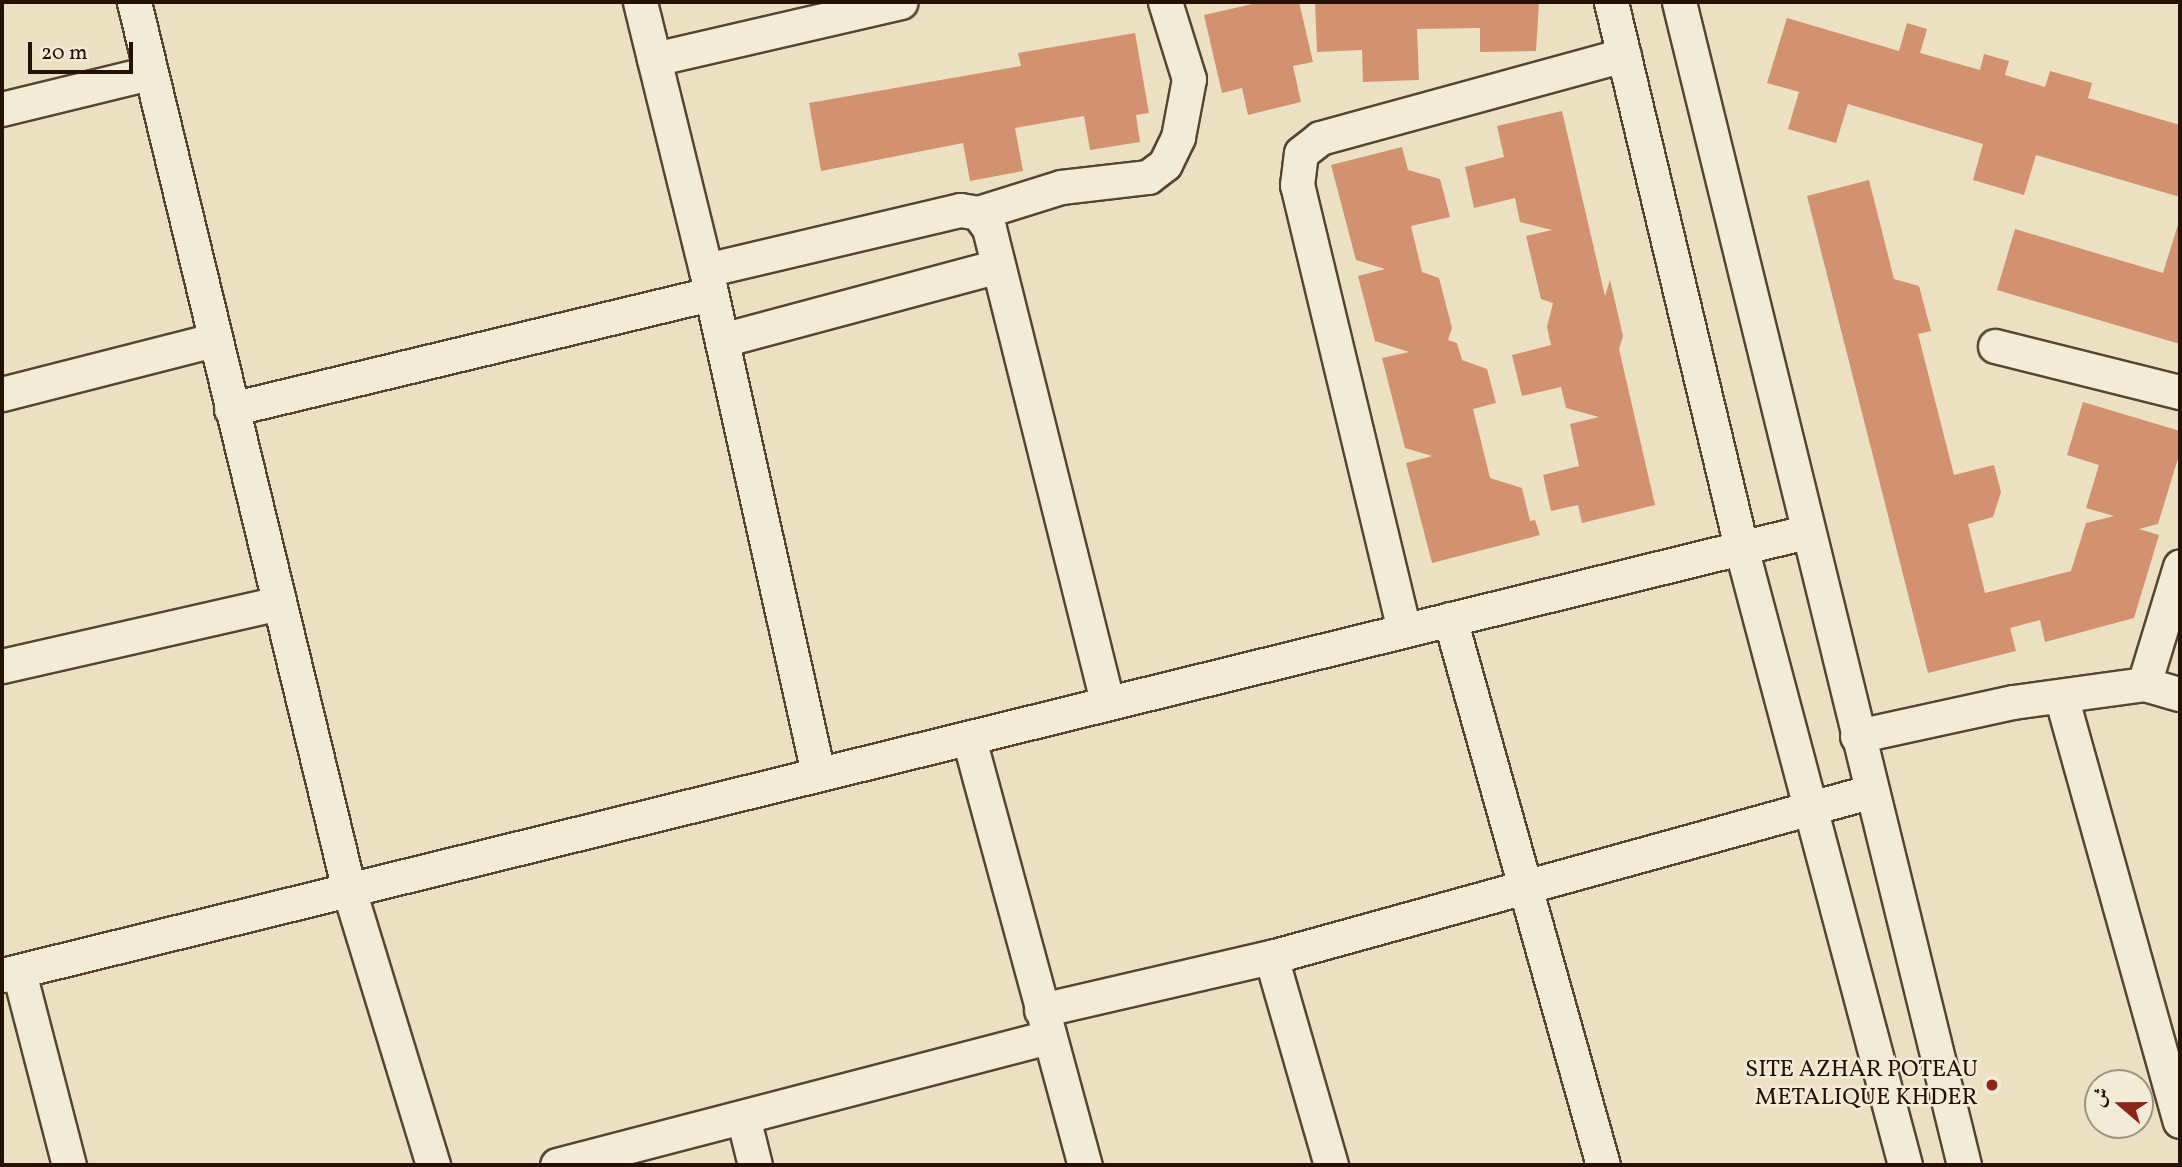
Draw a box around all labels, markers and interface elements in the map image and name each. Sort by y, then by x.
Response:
scale bar [32,28,136,72]
text: 20 m [41,39,87,68]
place label: SITE AZHAR POTEAU METALIQUE KHDER [1745,1057,1978,1113]
north arrow [2084,1069,2154,1139]
marker: SITE AZHAR POTEAU METALIQUE KHDER [1984,1077,2000,1093]
text: ش [2086,1084,2117,1111]

